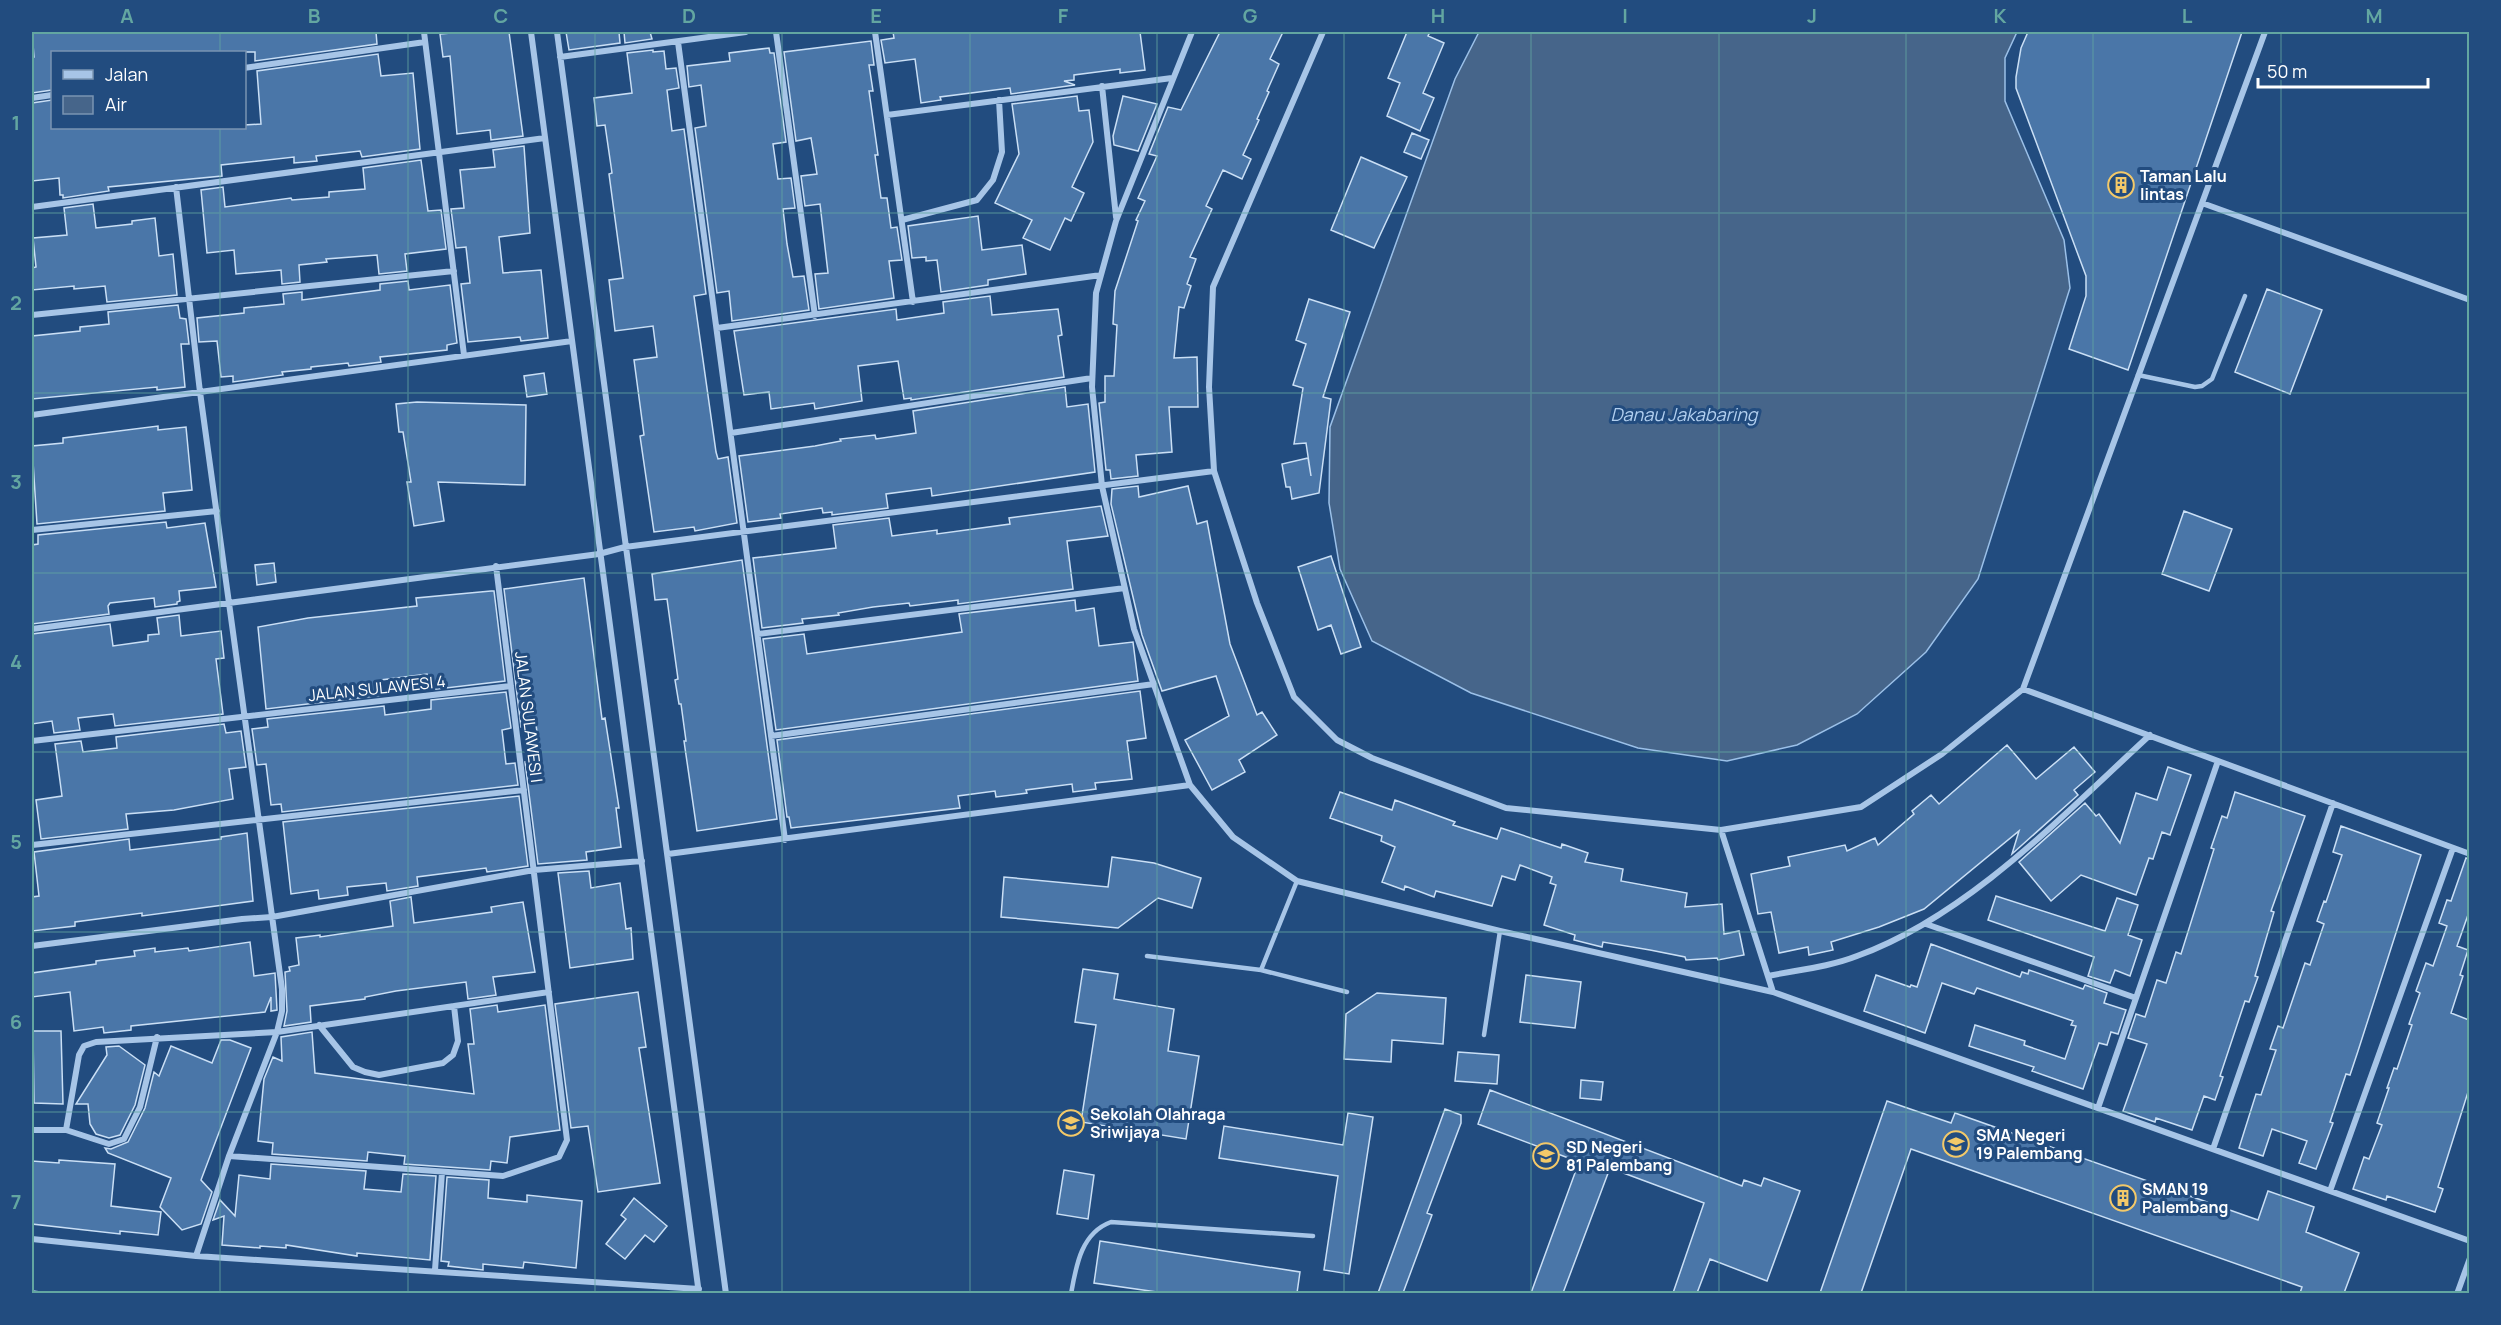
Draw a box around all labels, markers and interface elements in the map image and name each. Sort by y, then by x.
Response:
text: A [120,2,134,29]
text: B [308,2,321,29]
text: C [494,2,508,29]
text: D [682,2,696,29]
text: E [870,2,882,29]
text: F [1058,2,1069,29]
text: G [1243,2,1258,29]
text: H [1431,2,1445,29]
text: I [1622,2,1628,29]
text: J [1807,2,1817,29]
text: K [1994,2,2007,29]
text: L [2182,2,2193,29]
text: M [2365,2,2383,29]
legend [51,51,246,129]
scale bar [2258,51,2428,89]
text: 50 m [2267,59,2307,83]
text: Jalan [105,62,148,86]
text: Air [105,92,128,116]
text: 1 [12,109,20,136]
place label: Taman Lalu lintas [2140,165,2227,205]
building icon: Taman Lalu lintas [2106,170,2136,200]
text: 2 [10,289,22,316]
water label: Danau Jakabaring [1610,402,1759,426]
text: 3 [10,468,22,495]
text: 4 [10,648,22,675]
street label: JALAN SULAWESI I [510,650,548,784]
street label: JALAN SULAWESI 4 [307,670,447,706]
text: 5 [10,828,22,855]
text: 6 [10,1008,22,1035]
place label: Sekolah Olahraga Sriwijaya [1090,1103,1226,1143]
school or university icon: Sekolah Olahraga Sriwijaya [1056,1108,1086,1138]
place label: SMA Negeri 19 Palembang [1976,1124,2083,1164]
school or university icon: SMA Negeri 19 Palembang [1941,1129,1971,1159]
place label: SD Negeri 81 Palembang [1566,1136,1672,1176]
school or university icon: SD Negeri 81 Palembang [1531,1141,1561,1171]
place label: SMAN 19 Palembang [2142,1178,2228,1218]
building icon: SMAN 19 Palembang [2108,1183,2138,1213]
text: 7 [11,1188,21,1215]

